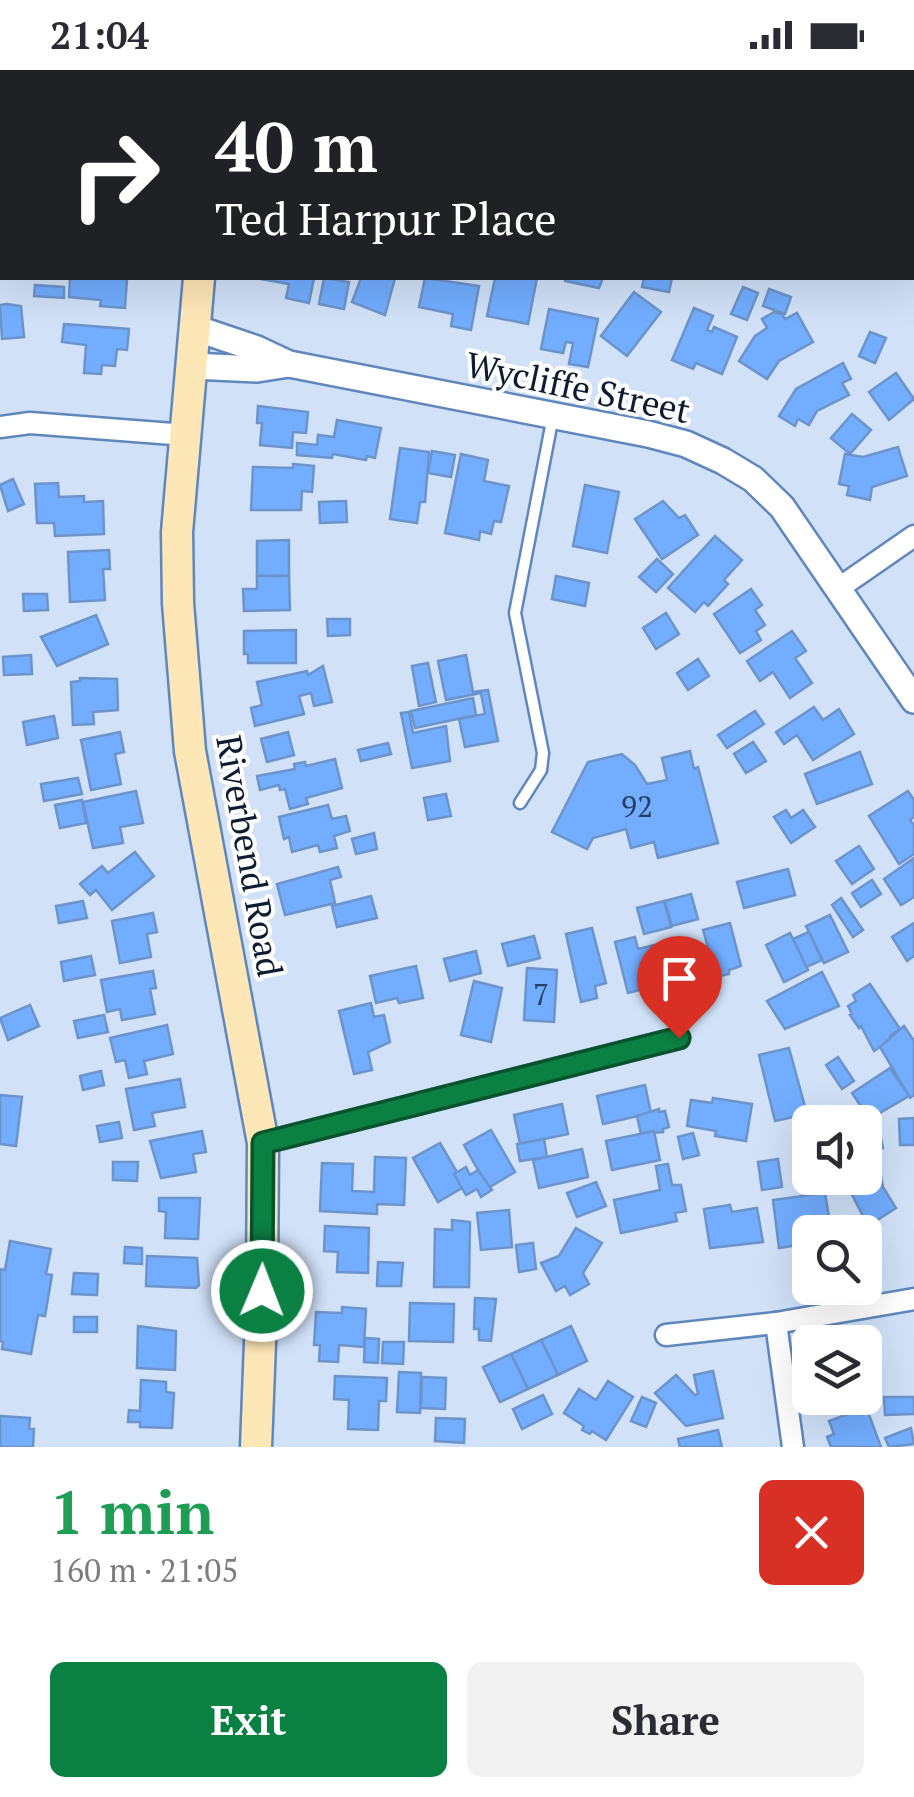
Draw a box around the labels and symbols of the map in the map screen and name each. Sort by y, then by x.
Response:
street label: Wycliffe Street [462,341,695,433]
street label: Riverbend Road [206,731,294,980]
house number: 92 [621,786,653,826]
pin [637,936,722,1039]
house number: 7 [533,974,549,1014]
position arrow [210,1239,314,1343]

